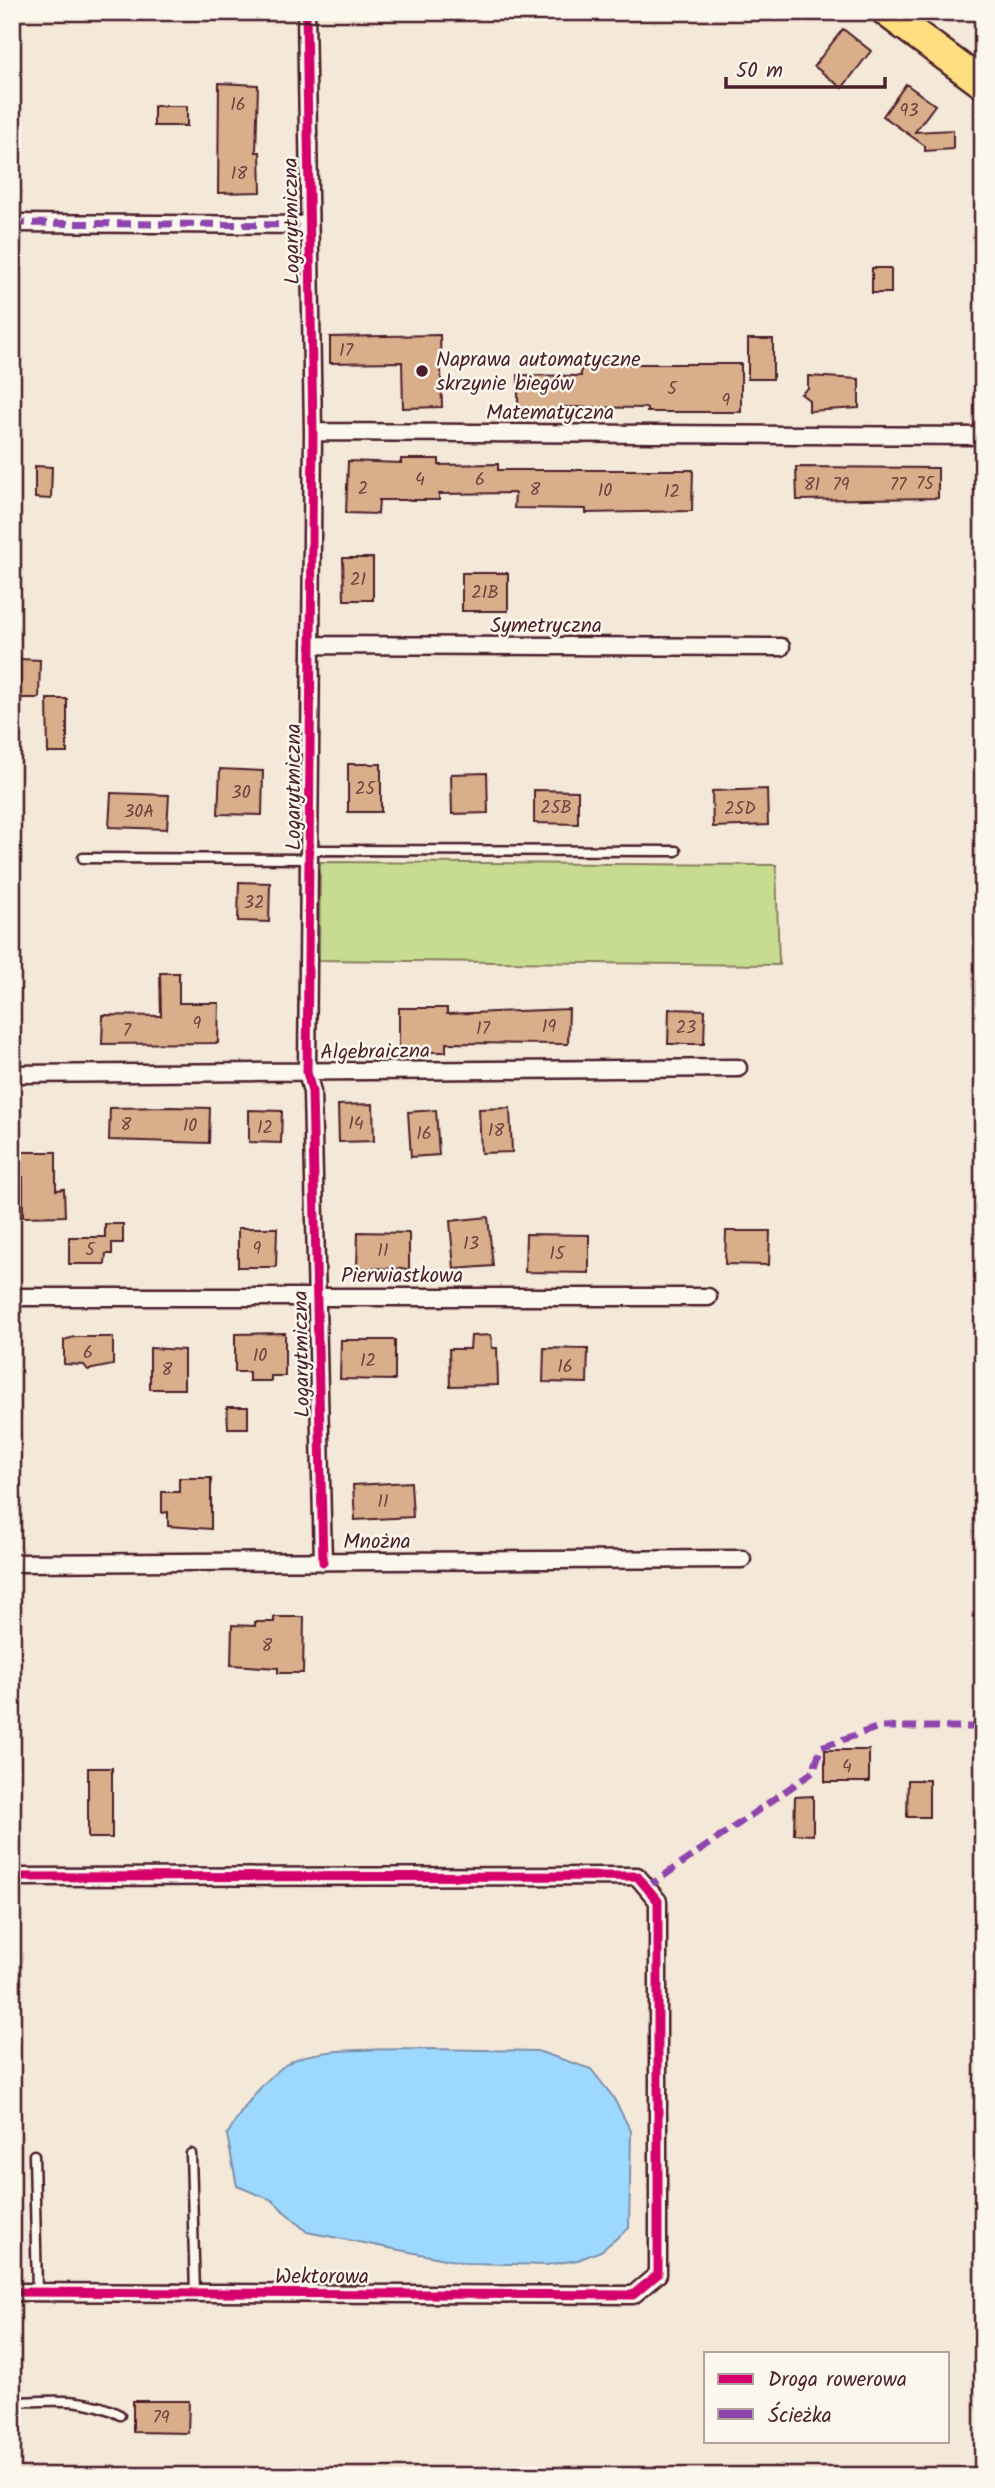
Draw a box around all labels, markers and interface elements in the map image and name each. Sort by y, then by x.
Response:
scale bar [726,46,885,90]
text: 50 m [736,55,783,88]
house number: 16 [230,91,246,120]
house number: 93 [899,97,919,126]
street label: Logarytmiczna [275,157,310,285]
house number: 18 [231,160,247,189]
house number: 17 [339,337,354,366]
place label: Naprawa automatyczne skrzynie biegów [436,344,641,401]
marker: Naprawa automatyczne skrzynie biegów [414,363,430,379]
house number: 5 [667,375,678,404]
house number: 9 [722,387,731,416]
street label: Matematyczna [486,397,614,430]
house number: 4 [415,466,425,495]
house number: 6 [475,466,485,495]
house number: 75 [916,470,935,499]
house number: 81 [804,471,820,500]
house number: 79 [832,471,850,500]
house number: 77 [890,471,907,500]
house number: 2 [358,475,368,504]
house number: 8 [530,476,541,505]
house number: 10 [598,477,612,506]
house number: 12 [664,478,680,507]
house number: 21 [350,566,366,595]
house number: 21B [471,579,499,608]
street label: Symetryczna [490,610,602,643]
street label: Logarytmiczna [278,723,311,851]
house number: 25 [355,775,376,804]
house number: 30 [231,779,251,808]
house number: 25B [540,794,572,823]
house number: 25D [724,795,756,824]
house number: 30A [124,798,154,827]
house number: 32 [244,889,264,918]
house number: 9 [193,1010,202,1039]
house number: 19 [542,1013,556,1042]
house number: 23 [676,1014,696,1043]
house number: 17 [476,1015,491,1044]
house number: 7 [123,1017,132,1046]
street label: Algebraiczna [320,1035,430,1070]
house number: 14 [348,1110,364,1139]
house number: 8 [121,1111,132,1140]
house number: 10 [183,1112,197,1141]
house number: 12 [257,1114,273,1143]
house number: 18 [488,1117,504,1146]
house number: 16 [416,1120,432,1149]
house number: 13 [463,1230,479,1259]
house number: 9 [253,1235,262,1264]
house number: 5 [85,1236,96,1265]
house number: 11 [377,1237,389,1266]
house number: 15 [549,1240,566,1269]
street label: Pierwiastkowa [341,1260,463,1293]
street label: Logarytmiczna [285,1290,320,1418]
house number: 6 [83,1339,93,1368]
house number: 10 [253,1342,267,1371]
house number: 12 [360,1347,376,1376]
house number: 16 [557,1353,573,1382]
house number: 8 [162,1356,173,1385]
house number: 11 [377,1488,389,1517]
street label: Mnożna [343,1526,411,1559]
house number: 8 [262,1632,273,1661]
house number: 4 [842,1753,852,1782]
street label: Wektorowa [275,2261,369,2294]
legend [704,2352,950,2442]
text: Droga rowerowa [768,2364,907,2397]
text: Ścieżka [768,2400,832,2433]
house number: 79 [152,2404,170,2433]

